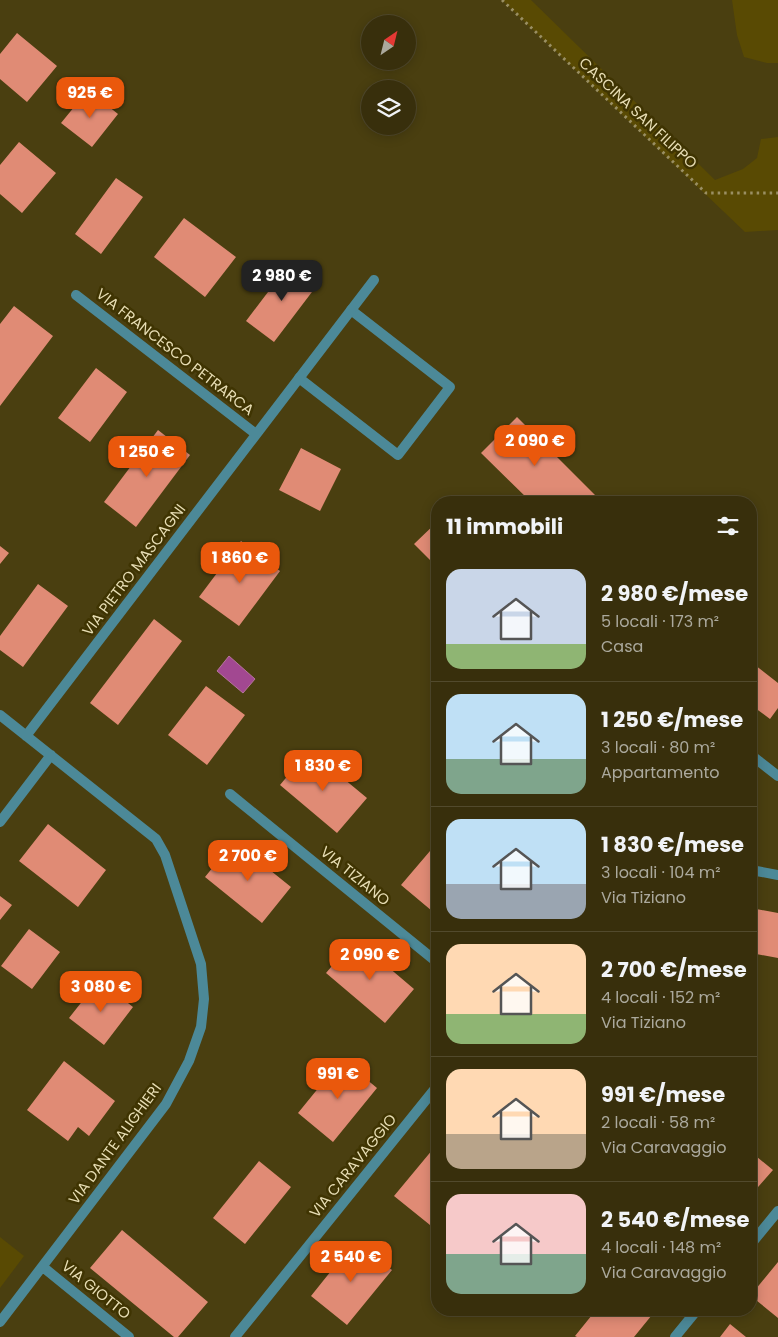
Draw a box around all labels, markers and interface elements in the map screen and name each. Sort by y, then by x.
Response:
north arrow [361,15,416,70]
map controls [361,15,416,135]
street label: CASCINA SAN FILIPPO [575,52,702,173]
pin: 925 € [55,76,125,119]
button: layers [361,80,416,135]
text: 925 € [67,81,113,104]
pin: 2 980 € [236,260,328,302]
text: 2 980 € [252,264,312,287]
street label: VIA FRANCESCO PETRARCA [92,283,259,420]
pin: 2 090 € [489,424,581,467]
text: 2 090 € [505,429,565,452]
pin: 1 250 € [101,436,193,478]
text: 1 250 € [119,440,175,463]
street label: VIA PIETRO MASCAGNI [77,499,190,640]
text: 11 immobili [446,512,563,541]
icon: filters [714,512,742,540]
pin: 1 860 € [194,542,286,584]
text: 1 860 € [212,546,268,569]
text: 2 980 €/mese [601,579,748,608]
icon: home [486,589,546,649]
text: 5 locali · 173 m² [601,610,719,633]
text: Casa [601,635,643,658]
text: 1 250 €/mese [601,705,743,734]
icon: home [486,714,546,774]
text: 3 locali · 80 m² [601,736,715,759]
pin: 1 830 € [277,750,369,792]
text: 1 830 € [295,754,351,777]
text: Appartamento [601,761,720,784]
text: 1 830 €/mese [601,830,744,859]
icon: home [486,839,546,899]
pin: 2 700 € [202,840,294,882]
street label: VIA TIZIANO [316,841,395,910]
text: 2 700 € [219,844,277,867]
text: 3 locali · 104 m² [601,861,720,884]
text: Via Tiziano [601,886,686,909]
pin: 2 090 € [324,938,416,981]
text: 2 090 € [340,943,400,966]
text: 2 700 €/mese [601,955,747,984]
icon: home [486,964,546,1024]
pin: 3 080 € [55,970,147,1013]
text: 3 080 € [71,975,131,998]
text: 4 locali · 152 m² [601,986,720,1009]
text: Via Tiziano [601,1011,686,1034]
pin: 991 € [303,1058,373,1100]
text: 991 € [317,1062,359,1085]
street label: VIA DANTE ALIGHIERI [63,1079,166,1209]
text: 991 €/mese [601,1080,725,1109]
icon: home [486,1089,546,1149]
street label: VIA CARAVAGGIO [304,1109,401,1222]
text: 2 locali · 58 m² [601,1111,715,1134]
text: Via Caravaggio [601,1136,726,1159]
text: 2 540 €/mese [601,1205,750,1234]
icon: home [486,1214,546,1274]
text: 4 locali · 148 m² [601,1236,721,1259]
pin: 2 540 € [305,1240,397,1283]
text: 2 540 € [321,1245,381,1268]
street label: VIA GIOTTO [57,1255,135,1324]
text: Via Caravaggio [601,1261,726,1284]

